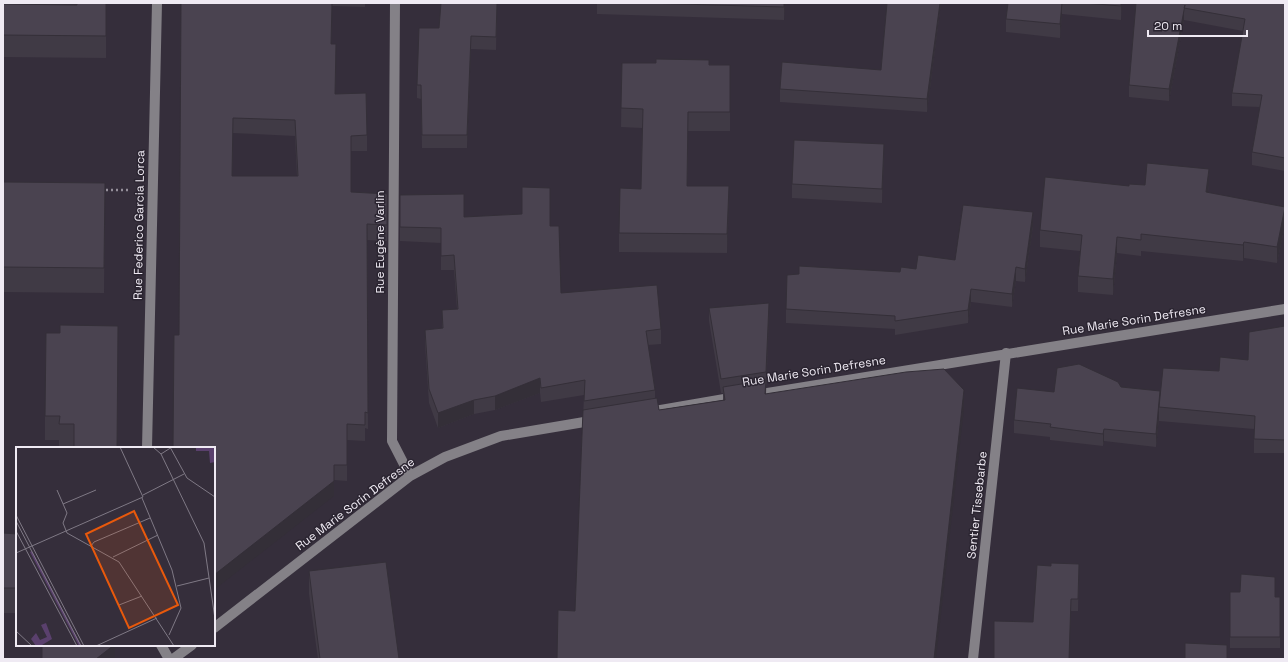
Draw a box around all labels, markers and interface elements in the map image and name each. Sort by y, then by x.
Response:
scale bar [1148,12,1247,38]
text: 20 m [1154,18,1182,34]
street label: Rue Federico Garcia Lorca [130,150,148,300]
street label: Rue Eugène Varlin [372,190,388,294]
street label: Rue Marie Sorin Defresne [1061,301,1207,339]
street label: Rue Marie Sorin Defresne [741,352,887,390]
inset map [16,447,215,646]
street label: Sentier Tissebarbe [963,450,991,560]
street label: Rue Marie Sorin Defresne [292,454,418,554]

